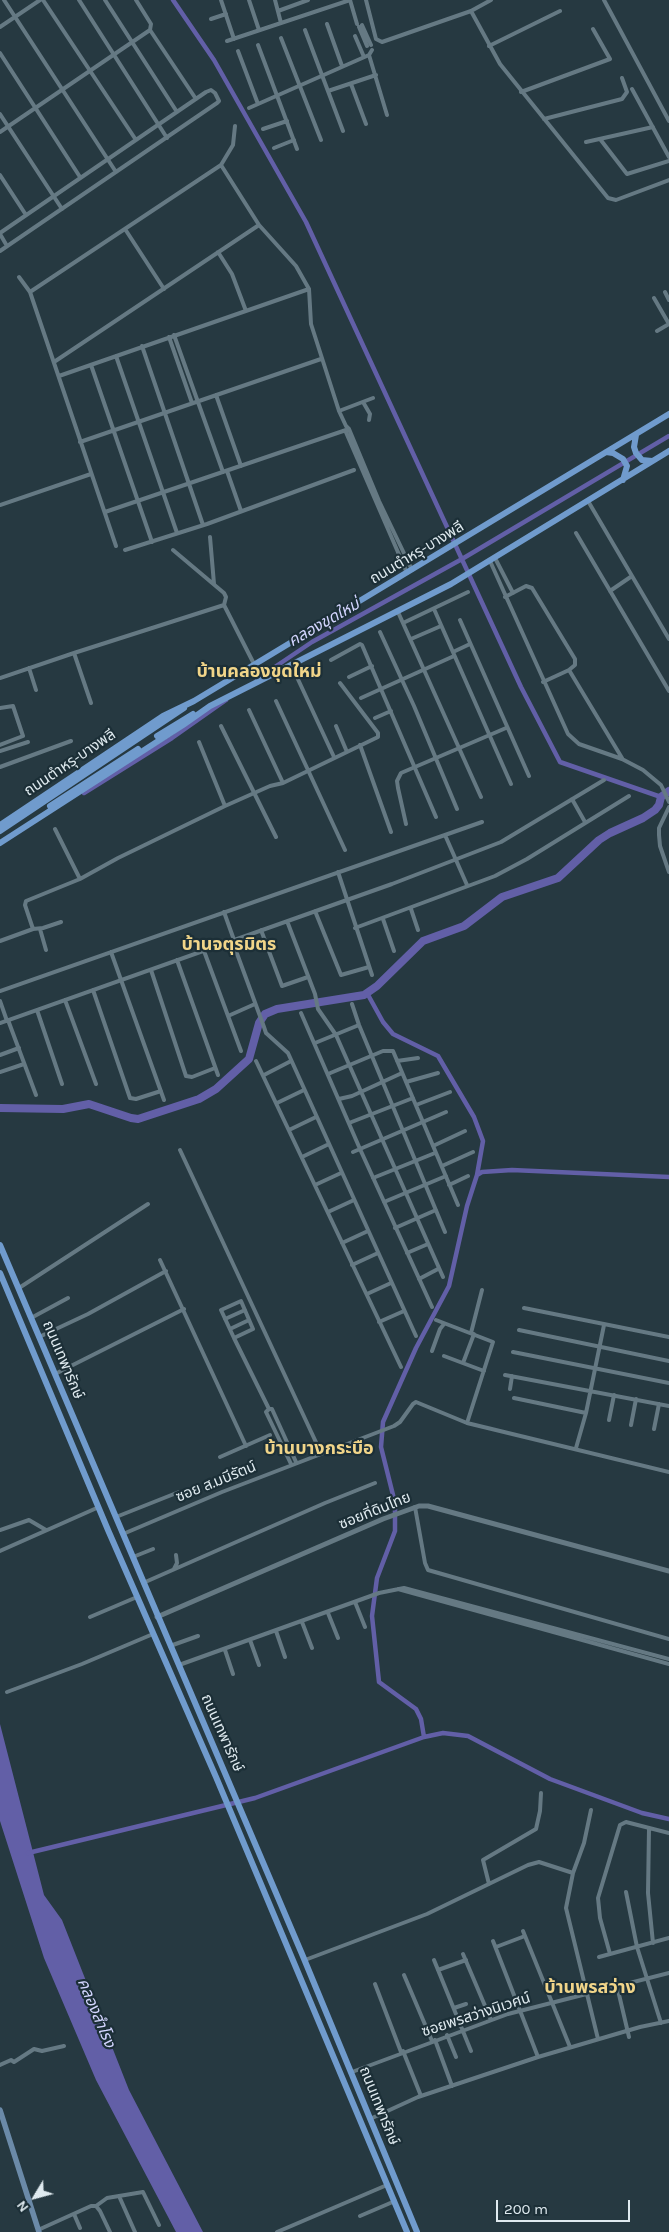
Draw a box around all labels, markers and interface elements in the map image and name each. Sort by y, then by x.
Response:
street label: ถนนตำหรุ-บางพลี [367,518,467,588]
water label: คลองขุดใหม่ [285,595,363,651]
district label: บ้านคลองขุดใหม่ [196,661,322,683]
street label: ถนนตำหรุ-บางพลี [21,726,119,800]
district label: บ้านจตุรมิตร [182,934,276,956]
street label: ถนนเทพารักษ์ [38,1318,88,1402]
district label: บ้านบางกระบือ [264,1438,374,1460]
street label: ซอย ส.มนีรัตน์ [173,1458,259,1506]
street label: ซอยที่ดินไทย [336,1488,414,1534]
street label: ถนนเทพารักษ์ [197,1691,247,1775]
water label: คลองสำโรง [73,1975,119,2051]
district label: บ้านพรสว่าง [544,1977,636,1999]
street label: ซอยพรสว่างนิเวศน์ [419,1989,533,2041]
street label: ถนนเทพารักษ์ [355,2064,403,2148]
north arrow [10,2172,60,2222]
scale bar [499,2190,633,2222]
text: N [13,2197,32,2215]
text: 200 m [504,2200,548,2218]

